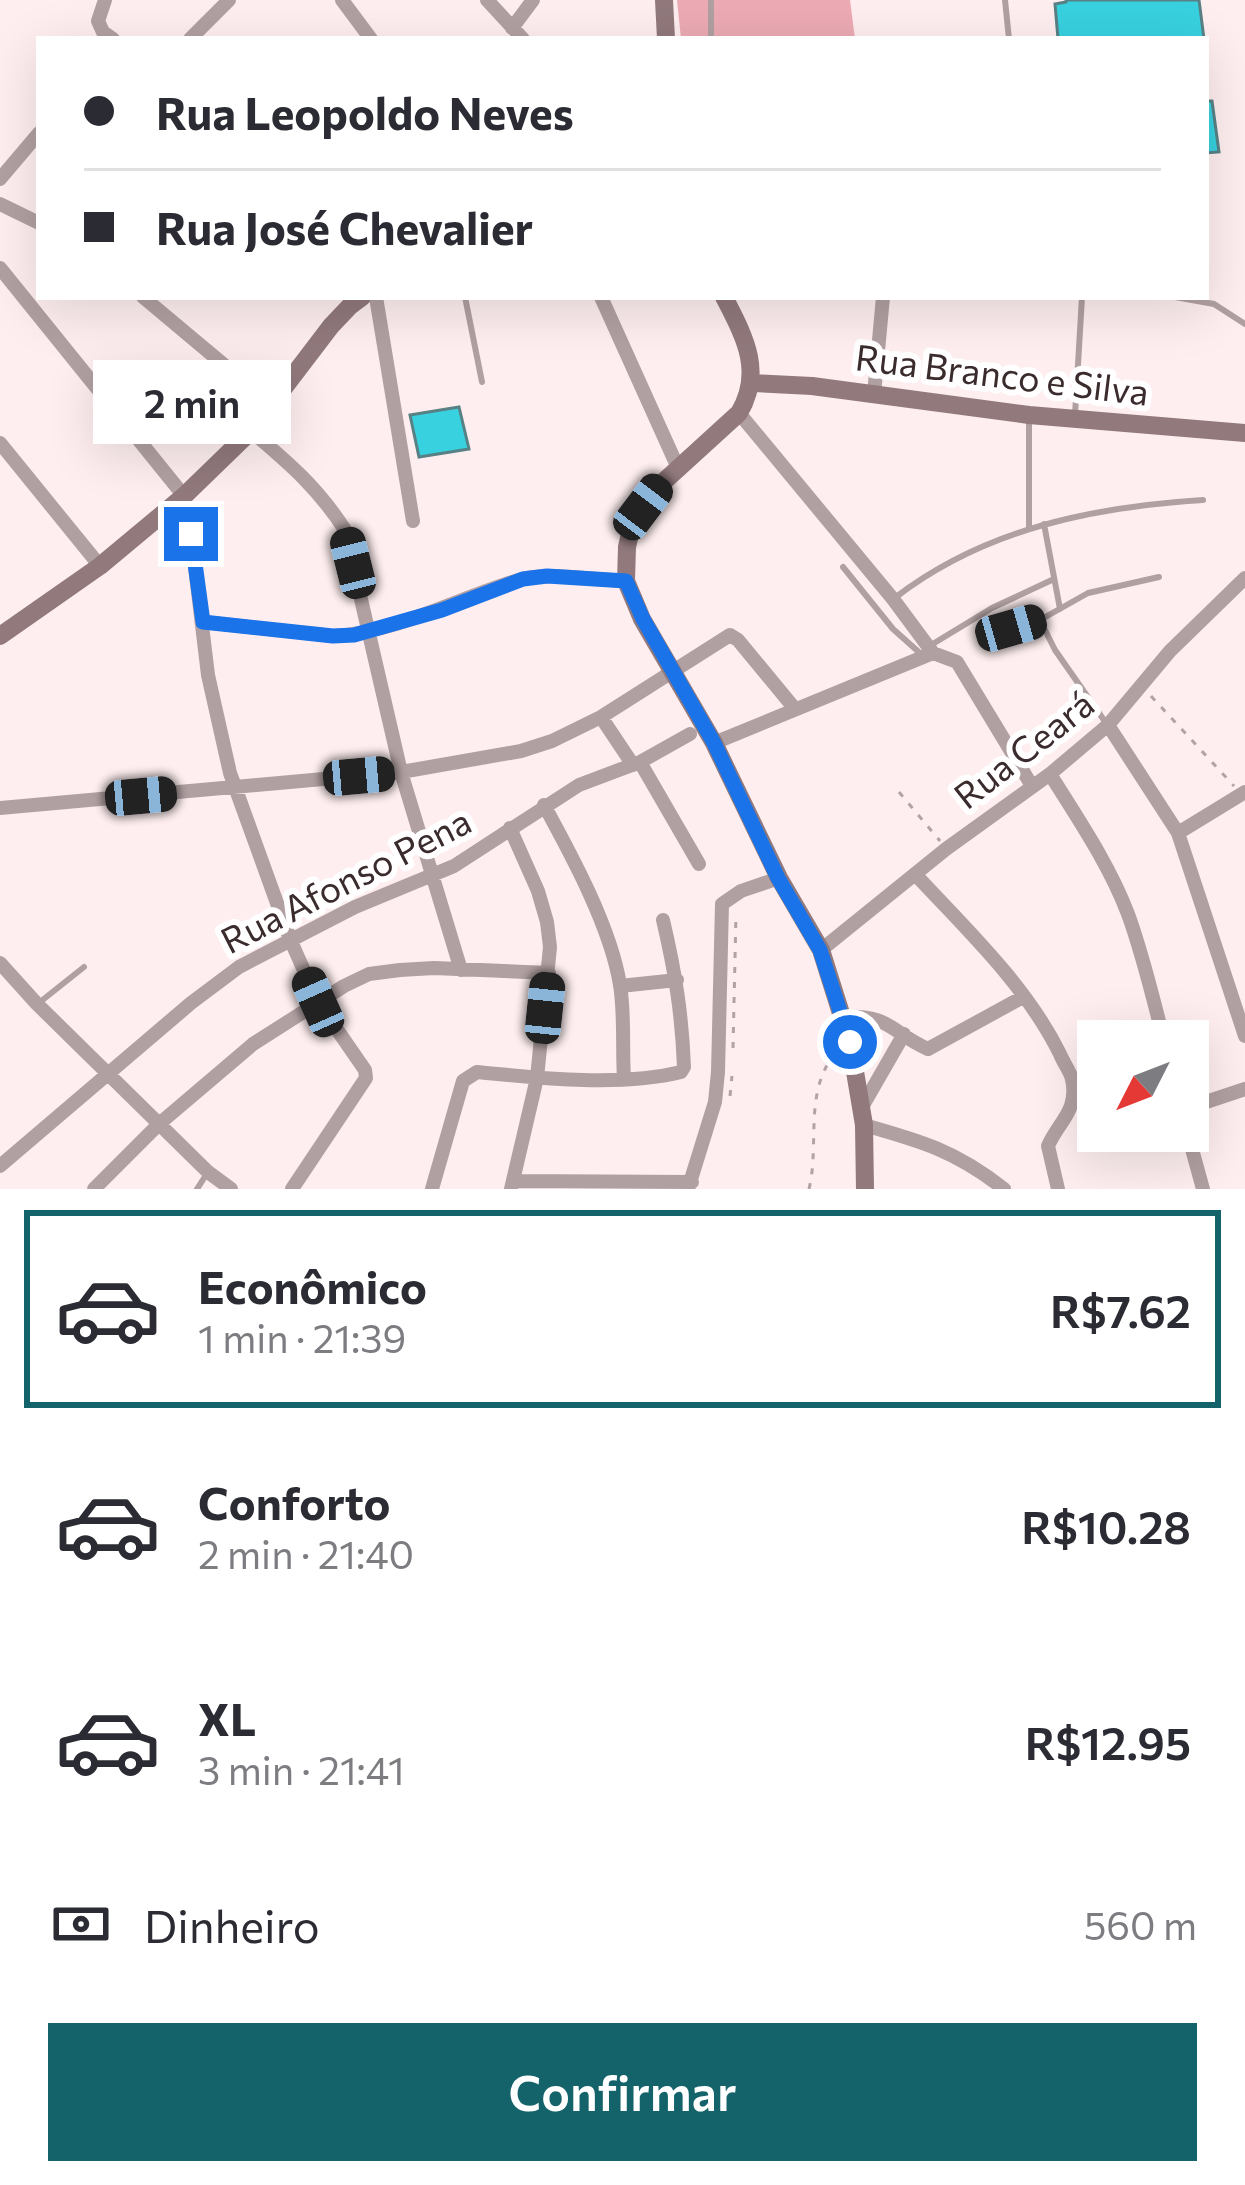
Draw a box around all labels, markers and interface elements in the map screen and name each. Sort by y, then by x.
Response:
text: Rua Leopoldo Neves [156,84,574,139]
text: Rua José Chevalier [156,199,533,254]
street label: Rua Branco e Silva [853,333,1151,413]
callout: 2 min [92,360,290,444]
text: 2 min [144,378,240,426]
car [607,467,679,547]
route end [164,507,218,561]
car [327,524,379,602]
car [971,601,1051,655]
street label: Rua Ceará [944,680,1101,817]
car [322,755,396,797]
car [104,775,178,817]
street label: Rua Afonso Pena [213,797,477,961]
car [287,962,349,1042]
car [523,970,567,1046]
route start [823,1015,877,1069]
north arrow [1077,1020,1209,1152]
map controls [1077,1020,1209,1152]
icon: car [54,1255,162,1363]
text: Econômico [198,1258,427,1313]
text: R$7.62 [1050,1282,1191,1337]
text: 1 min · 21:39 [198,1313,406,1361]
icon: car [54,1471,162,1579]
text: Conforto [198,1474,391,1529]
text: R$10.28 [1021,1498,1191,1553]
text: 2 min · 21:40 [198,1529,414,1577]
icon: car [54,1687,162,1795]
text: XL [198,1690,256,1745]
text: R$12.95 [1025,1714,1191,1769]
text: 3 min · 21:41 [198,1745,405,1793]
icon: cash [48,1891,114,1957]
text: Dinheiro [144,1897,320,1952]
text: 560 m [1084,1900,1197,1948]
button: Confirmar [48,2023,1197,2161]

